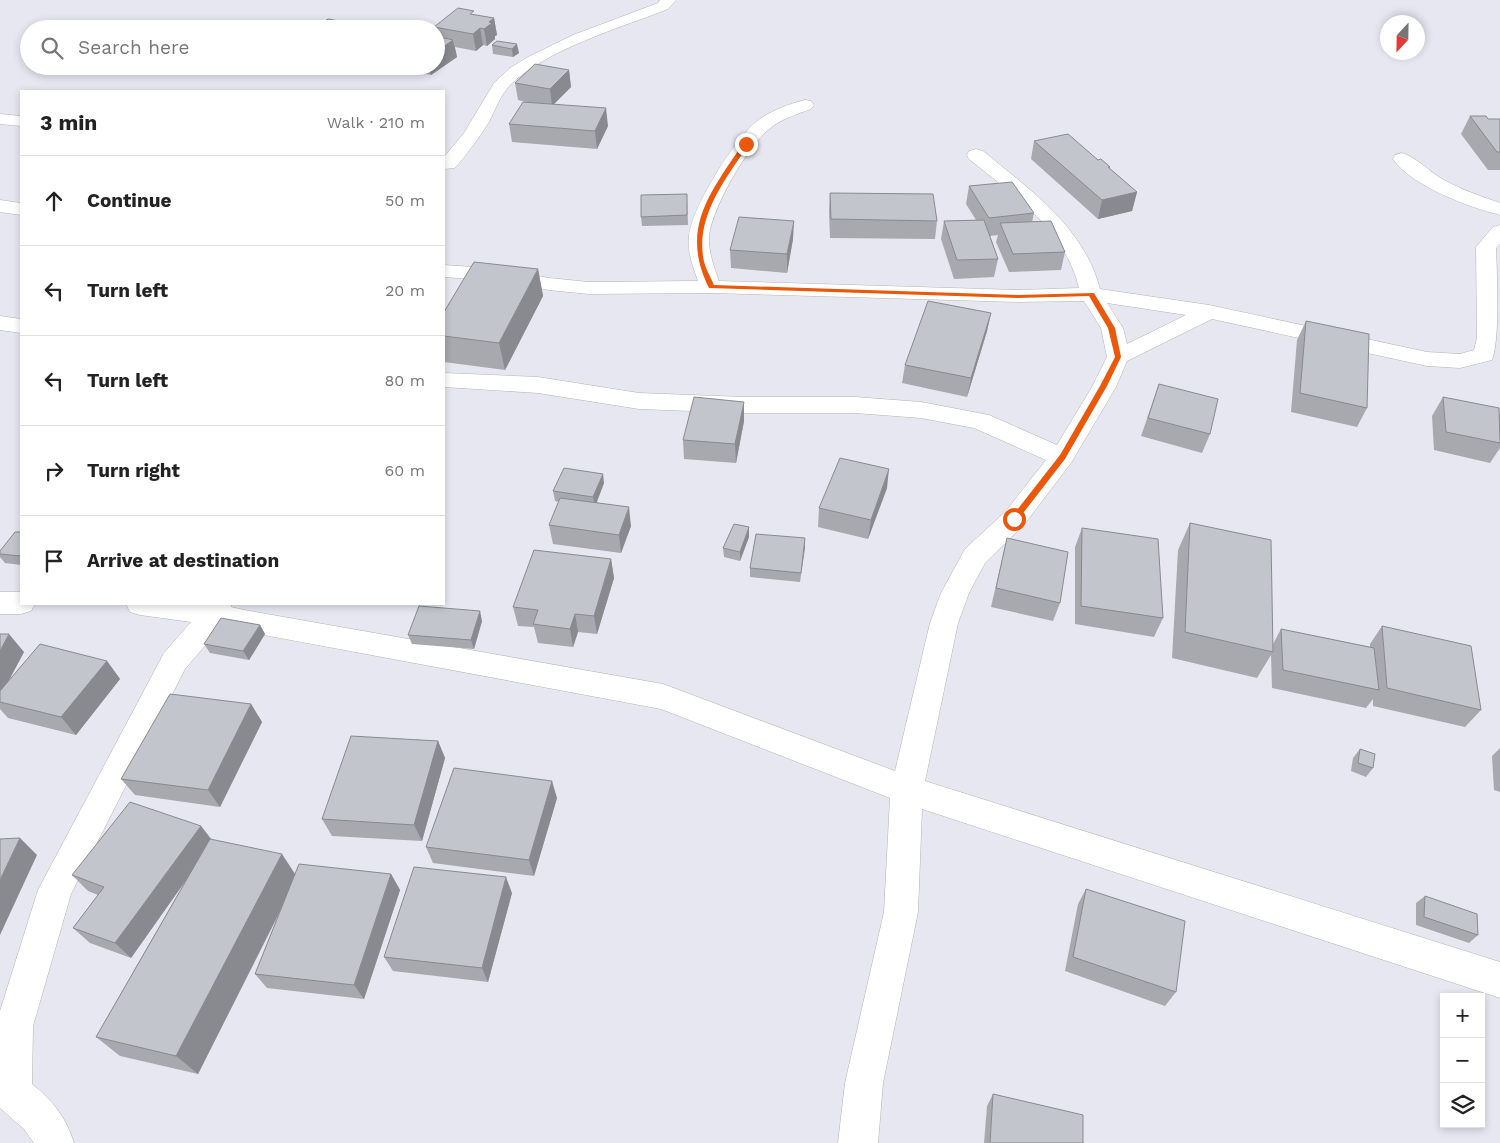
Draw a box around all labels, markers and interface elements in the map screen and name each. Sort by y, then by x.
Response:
north arrow [1380,15,1425,60]
search box [20,20,445,75]
icon: search [38,34,66,62]
text: Search here [78,36,189,59]
text: 3 min [40,110,97,135]
text: Walk · 210 m [327,113,425,132]
route end [735,133,758,156]
icon: ahead [40,187,68,215]
text: Continue [87,189,171,212]
text: 50 m [385,191,425,210]
icon: left [40,277,68,305]
text: Turn left [87,279,168,302]
text: 20 m [385,281,425,300]
icon: left [40,367,68,395]
text: Turn left [87,369,168,392]
text: 80 m [384,371,425,390]
icon: right [40,457,68,485]
text: Turn right [87,459,180,482]
text: 60 m [385,461,425,480]
route start [1003,508,1026,531]
icon: arrive [40,547,68,575]
text: Arrive at destination [87,549,279,572]
map controls [1440,993,1485,1128]
button: + [1440,993,1485,1038]
button: − [1440,1038,1485,1083]
button: layers [1440,1083,1485,1128]

